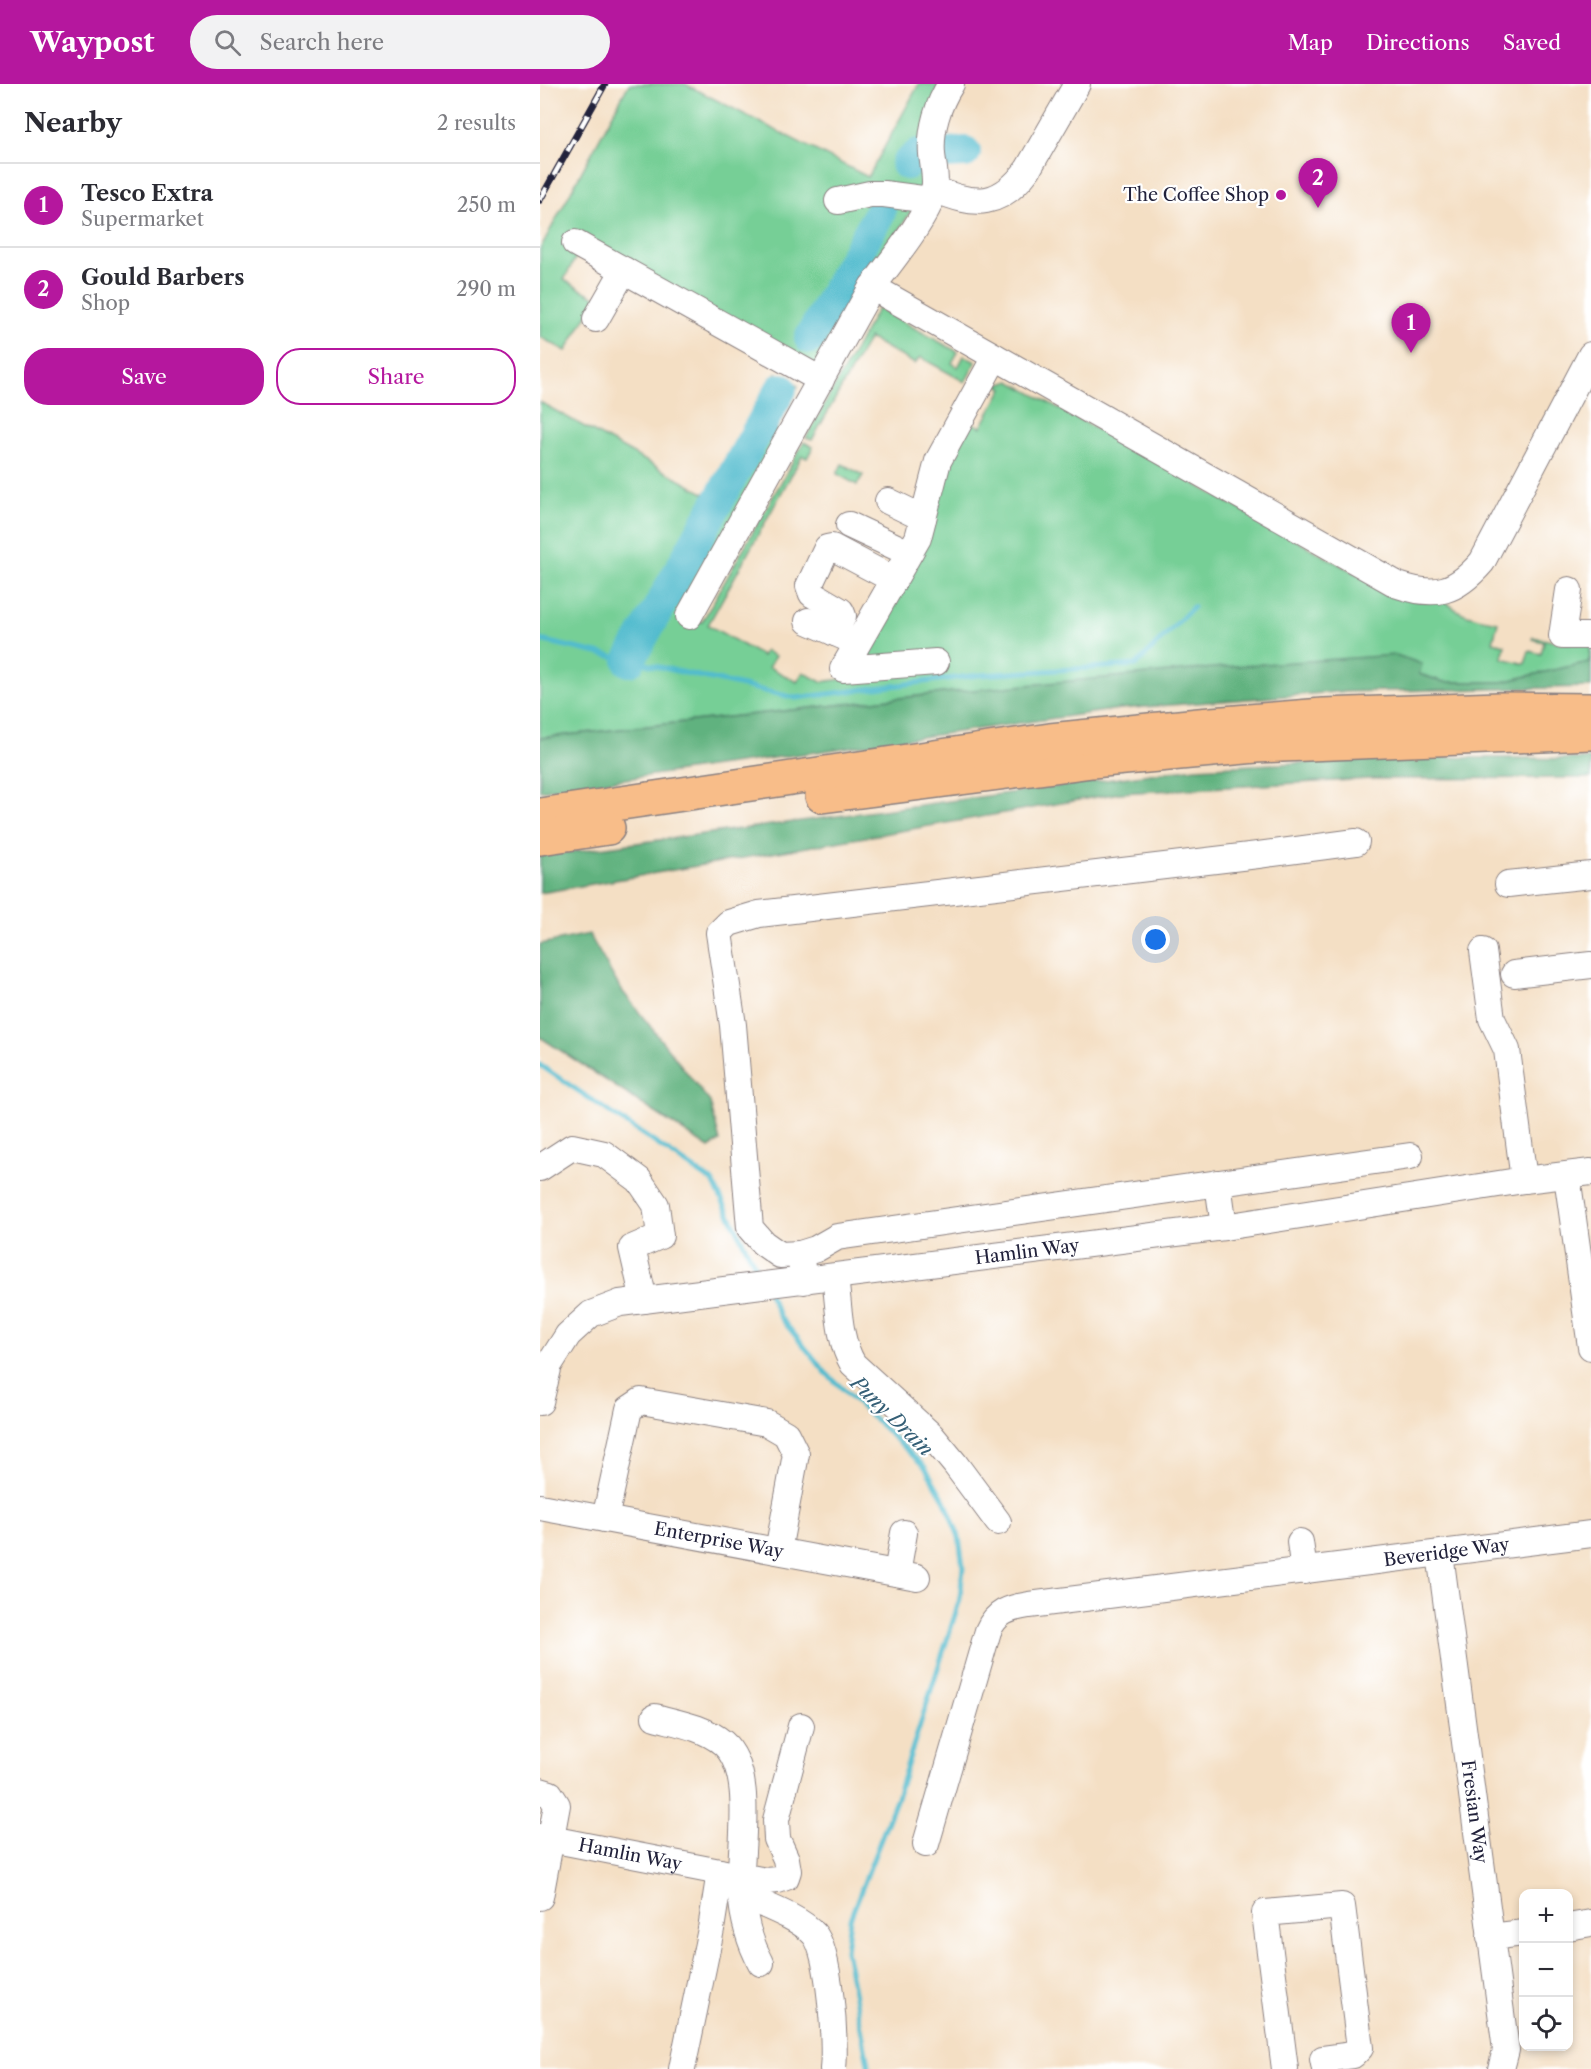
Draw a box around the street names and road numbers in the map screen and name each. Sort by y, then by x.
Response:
street label: Hamlin Way [974,1234,1081,1269]
street label: Enterprise Way [652,1517,786,1563]
street label: Beveridge Way [1382,1533,1512,1571]
street label: Fresian Way [1456,1758,1492,1866]
street label: Hamlin Way [577,1834,685,1876]

